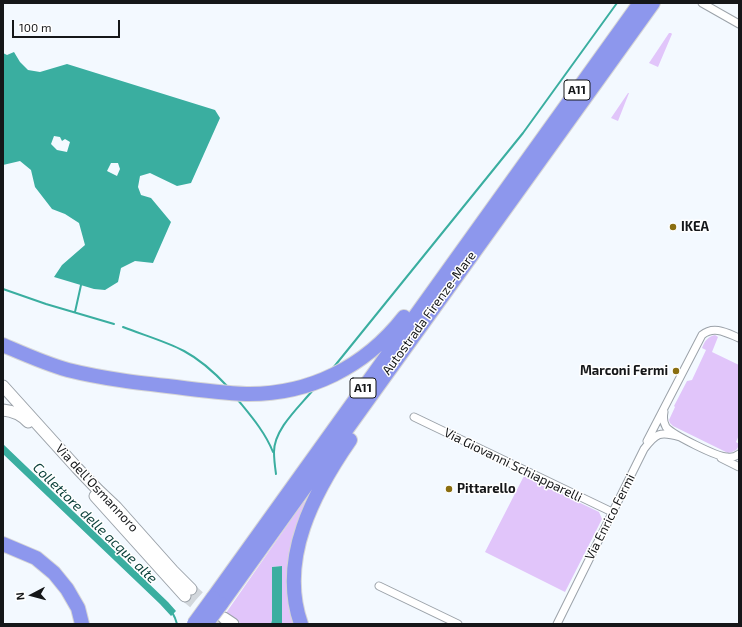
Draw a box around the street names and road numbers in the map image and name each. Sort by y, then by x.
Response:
road number: A11 [564,80,590,100]
street label: Autostrada Firenze-Mare [379,248,479,378]
road number: A11 [350,378,376,398]
street label: Via Giovanni Schiapparelli [441,425,585,505]
street label: Via dell'Osmannoro [52,441,142,535]
street label: Via Enrico Fermi [582,471,638,563]

